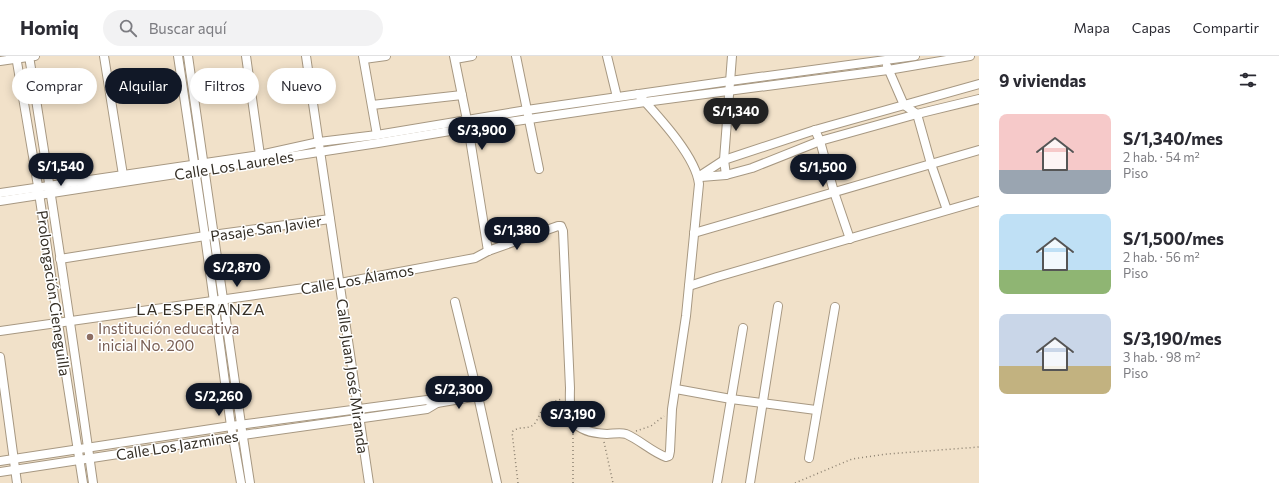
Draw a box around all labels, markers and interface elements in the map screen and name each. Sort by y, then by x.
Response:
search box [103,10,383,46]
text: Homiq [20,16,79,39]
icon: search [117,17,139,39]
text: Buscar aquí [149,19,227,37]
text: Mapa [1074,19,1110,36]
text: Capas [1132,19,1171,36]
text: Compartir [1193,19,1259,36]
chip: Comprar [12,68,97,104]
chip: Alquilar [105,68,182,104]
chip: Filtros [190,68,259,104]
chip: Nuevo [267,68,336,104]
icon: filters [1237,69,1259,91]
text: 9 viviendas [999,70,1086,91]
pin: S/1,340 [699,98,773,132]
text: S/1,340 [712,103,760,119]
pin: S/3,900 [445,117,519,151]
text: S/3,900 [457,122,507,138]
text: S/1,340/mes [1123,128,1223,149]
icon: home [1031,130,1079,178]
street label: Calle Los Laureles [173,147,295,183]
text: 2 hab. · 54 m² [1123,149,1200,165]
pin: S/1,540 [24,153,98,187]
pin: S/1,500 [786,154,860,188]
text: S/1,540 [37,158,85,174]
text: S/1,500 [799,159,847,175]
text: Piso [1123,165,1148,181]
street label: Prolongación Cieneguilla [33,209,75,377]
street label: Pasaje San Javier [209,211,323,245]
pin: S/1,380 [480,217,554,251]
text: S/1,380 [493,222,541,238]
text: S/1,500/mes [1123,228,1224,249]
icon: home [1031,230,1079,278]
text: 2 hab. · 56 m² [1123,249,1200,265]
pin: S/2,870 [200,254,274,288]
text: S/2,870 [213,259,261,275]
street label: Calle Los Álamos [299,259,415,298]
text: Piso [1123,265,1148,281]
street label: Calle Juan José Miranda [333,297,373,455]
district label: LA ESPERANZA [136,299,266,318]
place label: Institución educativa inicial No. 200 [98,319,239,354]
text: S/3,190/mes [1123,328,1222,349]
icon: home [1031,330,1079,378]
marker: Institución educativa inicial No. 200 [85,332,95,342]
text: 3 hab. · 98 m² [1123,349,1200,365]
text: Piso [1123,365,1148,381]
pin: S/2,300 [422,376,496,410]
text: S/2,300 [434,381,484,397]
pin: S/2,260 [182,383,256,417]
text: S/2,260 [195,388,243,404]
pin: S/3,190 [536,401,610,435]
text: S/3,190 [550,406,596,422]
street label: Calle Los Jazmines [115,426,240,464]

